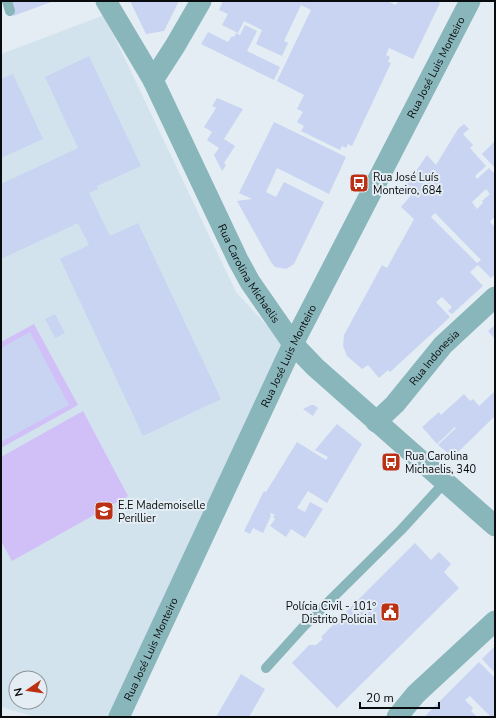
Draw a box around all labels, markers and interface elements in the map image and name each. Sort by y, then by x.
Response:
street label: Rua José Luis Monteiro [404,14,469,121]
place label: Rua José Luís Monteiro, 684 [373,170,442,198]
bus stop icon: Rua José Luís Monteiro, 684 [348,172,370,194]
street label: Rua Carolina Michaelis [214,222,283,326]
street label: Rua José Luis Monteiro [258,302,320,410]
street label: Rua Indonesia [406,326,463,389]
place label: Rua Carolina Michaelis, 340 [405,449,477,477]
bus stop icon: Rua Carolina Michaelis, 340 [380,451,402,473]
place label: E.E Mademoiselle Perillier [118,498,205,526]
school or university icon: E.E Mademoiselle Perillier [93,500,115,522]
street label: Rua José Luis Monteiro [121,595,182,703]
place label: Polícia Civil - 101º Distrito Policial [286,599,377,627]
public building icon: Polícia Civil - 101º Distrito Policial [379,601,401,623]
north arrow [8,670,48,710]
scale bar [360,684,439,710]
text: N [11,686,27,698]
text: 20 m [366,690,394,706]

